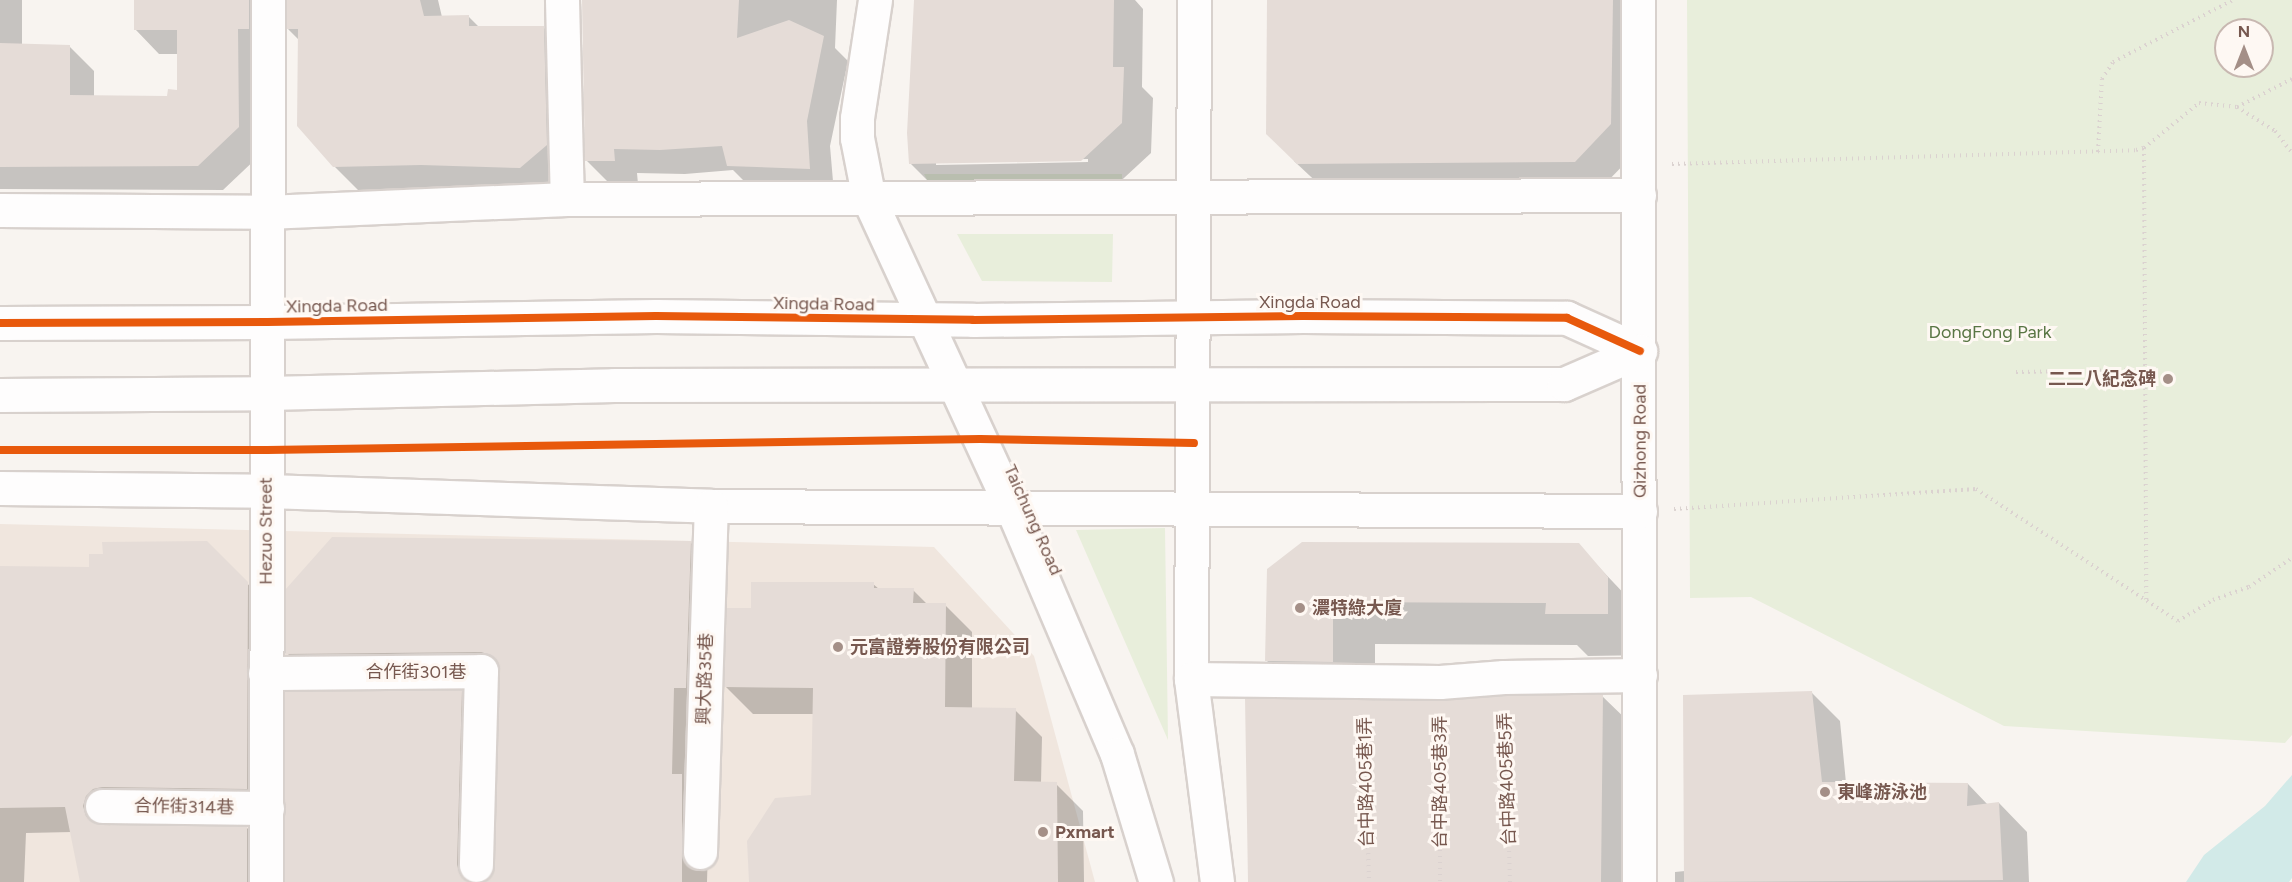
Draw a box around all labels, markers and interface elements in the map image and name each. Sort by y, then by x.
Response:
north arrow [2214,18,2274,78]
text: N [2238,22,2250,41]
street label: Xingda Road [1259,291,1361,313]
street label: Xingda Road [773,292,875,316]
street label: Xingda Road [286,294,388,318]
park label: DongFong Park [1929,321,2051,343]
place label: 二二八紀念碑 [2048,368,2156,390]
marker: 二二八紀念碑 [2161,372,2175,386]
street label: Qizhong Road [1629,384,1651,498]
street label: Taichung Road [999,461,1067,579]
street label: Hezuo Street [255,477,277,585]
place label: 濃特綠大廈 [1312,597,1402,619]
marker: 濃特綠大廈 [1293,601,1307,615]
street label: 興大路35巷 [693,633,717,725]
place label: 元富證券股份有限公司 [850,636,1030,658]
marker: 元富證券股份有限公司 [831,640,845,654]
street label: 合作街301巷 [366,661,466,683]
street label: 台中路405巷5弄 [1494,712,1520,846]
street label: 台中路405巷3弄 [1429,716,1451,848]
street label: 台中路405巷1弄 [1354,717,1378,847]
place label: 東峰游泳池 [1837,781,1927,803]
marker: 東峰游泳池 [1818,785,1832,799]
street label: 合作街314巷 [134,795,234,819]
place label: Pxmart [1055,821,1115,843]
marker: Pxmart [1036,825,1050,839]

